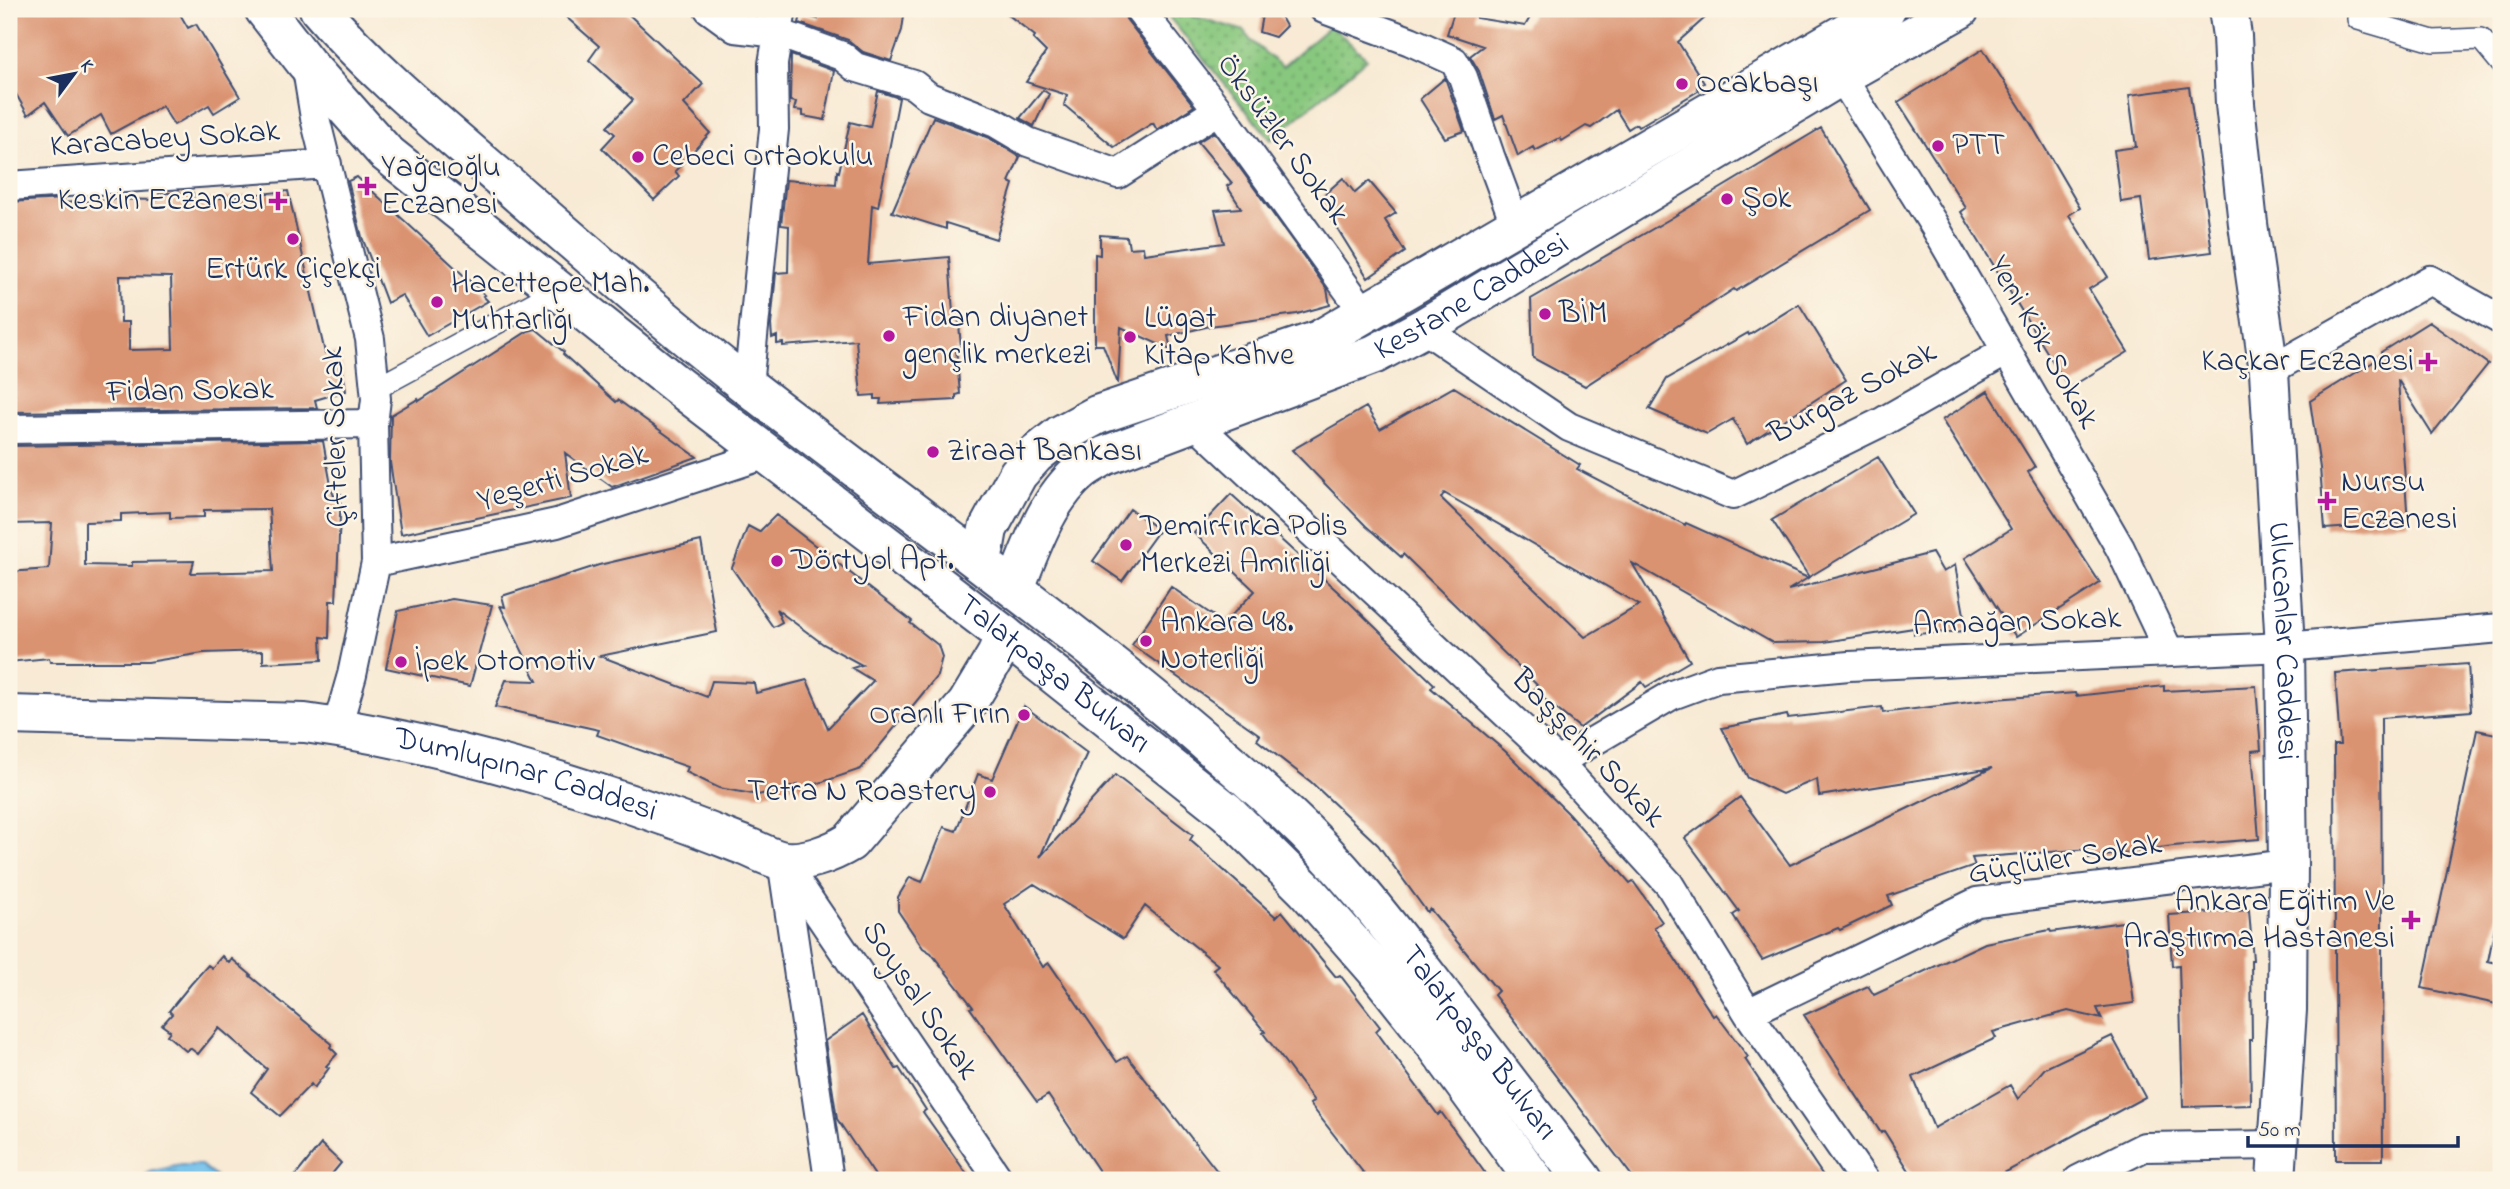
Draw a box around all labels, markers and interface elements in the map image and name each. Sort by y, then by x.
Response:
north arrow [38,38,108,108]
street label: Öksüzler Sokak [1204,44,1361,236]
text: K [72,55,101,78]
place label: Ocakbaşı [1696,61,1819,108]
marker: Ocakbaşı [1674,76,1690,92]
street label: Karacabey Sokak [49,108,282,171]
place label: PTT [1952,123,2005,170]
place label: Cebeci Ortaokulu [652,134,874,181]
marker: PTT [1930,138,1946,154]
place label: Yağcıoğlu Eczanesi [381,145,501,229]
marker: Cebeci Ortaokulu [630,149,646,165]
place label: Şok [1741,176,1792,223]
place label: Keskin Eczanesi [58,178,264,225]
marker: Yağcıoğlu Eczanesi [359,178,375,194]
marker: Şok [1719,191,1735,207]
marker: Keskin Eczanesi [270,193,286,209]
street label: Kestane Caddesi [1366,221,1578,374]
marker: Ertürk Çiçekçi [285,231,301,247]
place label: Ertürk Çiçekçi [205,247,381,294]
street label: Yeni Kök Sokak [1973,248,2111,439]
place label: Hacettepe Mah. Muhtarlığı [451,261,649,346]
place label: BİM [1558,291,1607,338]
marker: Hacettepe Mah. Muhtarlığı [429,294,445,310]
place label: Fidan diyanet gençlik merkezi [902,295,1091,379]
place label: Lügat Kitap Kahve [1144,296,1295,380]
marker: BİM [1537,306,1553,322]
marker: Fidan diyanet gençlik merkezi [881,328,897,344]
marker: Lügat Kitap Kahve [1122,329,1138,345]
street label: Burgaz Sokak [1760,330,1946,458]
place label: Kaçkar Eczanesi [2201,339,2414,386]
street label: Çifteler Sokak [310,345,364,528]
marker: Kaçkar Eczanesi [2420,354,2436,370]
street label: Fidan Sokak [105,367,275,417]
place label: Ziraat Bankası [947,429,1142,476]
street label: Yeşerti Sokak [472,432,655,526]
marker: Ziraat Bankası [925,444,941,460]
place label: Nursu Eczanesi [2341,460,2457,544]
marker: Nursu Eczanesi [2319,493,2335,509]
place label: Demirfırka Polis Merkezi Amirliği [1139,504,1348,589]
street label: Ulucanlar Caddesi [2254,520,2310,761]
marker: Demirfırka Polis Merkezi Amirliği [1118,537,1134,553]
place label: Dörtyol Apt. [790,538,954,585]
marker: Dörtyol Apt. [769,553,785,569]
street label: Talatpaşa Bulvarı [947,583,1161,766]
street label: Armağan Sokak [1912,596,2123,651]
place label: Ankara 48. Noterliği [1160,600,1294,685]
marker: Ankara 48. Noterliği [1138,633,1154,649]
place label: İpek Otomotiv [415,639,596,686]
marker: İpek Otomotiv [393,654,409,670]
street label: Başşehir Sokak [1498,658,1676,840]
place label: Oranlı Fırın [869,692,1010,739]
marker: Oranlı Fırın [1016,707,1032,723]
street label: Dumlupınar Caddesi [389,715,664,835]
place label: Tetra N Roastery [747,769,976,816]
marker: Tetra N Roastery [982,784,998,800]
street label: Güçlüler Sokak [1965,821,2166,898]
place label: Ankara Eğitim Ve Araştırma Hastanesi [2123,879,2396,963]
marker: Ankara Eğitim Ve Araştırma Hastanesi [2401,910,2421,930]
street label: Soysal Sokak [848,912,990,1091]
street label: Talatpaşa Bulvarı [1388,935,1569,1151]
scale bar [2248,1105,2458,1149]
text: 50 m [2258,1116,2301,1146]

